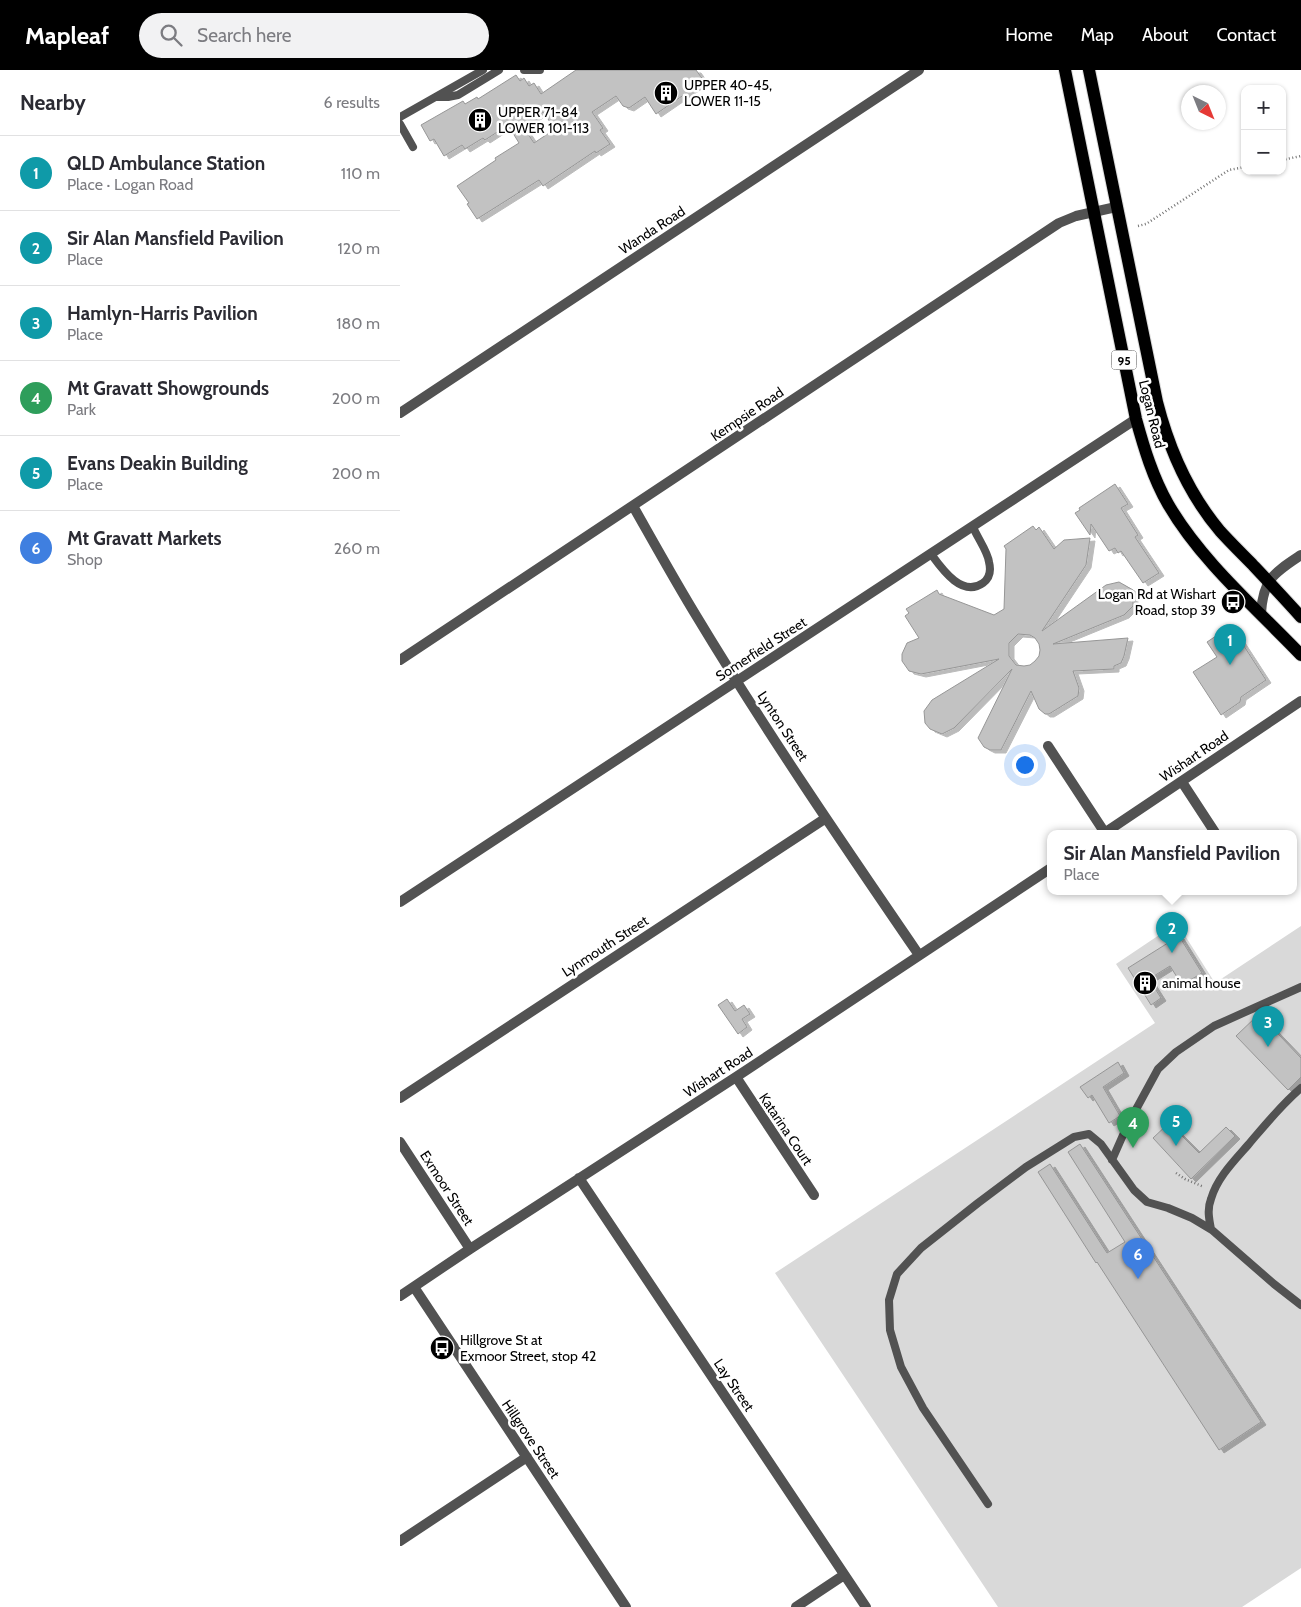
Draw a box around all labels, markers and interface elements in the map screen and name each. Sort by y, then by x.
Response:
search box [139,13,489,58]
text: Mapleaf [25,21,109,50]
icon: search [157,21,185,49]
text: Search here [197,24,291,47]
text: Home [1005,24,1053,46]
text: Map [1081,24,1114,46]
text: About [1142,24,1188,46]
text: Contact [1216,24,1276,46]
place label: UPPER 40-45, LOWER 11-15 [684,76,772,110]
building icon: UPPER 40-45, LOWER 11-15 [653,80,679,106]
north arrow [1181,85,1226,130]
map controls [1241,85,1286,175]
button: + [1241,85,1286,130]
text: Nearby [20,90,86,115]
text: 6 results [324,93,380,112]
place label: UPPER 71-84 LOWER 101-113 [498,103,589,137]
building icon: UPPER 71-84 LOWER 101-113 [467,107,493,133]
button: − [1241,130,1286,175]
text: QLD Ambulance Station [67,152,265,175]
text: 1 [33,164,39,183]
text: 110 m [341,164,380,183]
text: Place · Logan Road [67,175,193,194]
street label: Wanda Road [616,202,688,258]
text: Sir Alan Mansfield Pavilion [67,227,284,250]
text: 2 [32,239,40,258]
text: 120 m [338,239,380,258]
text: Place [67,250,103,269]
text: Hamlyn-Harris Pavilion [67,302,258,325]
text: 3 [32,314,40,333]
text: 180 m [336,314,380,333]
text: Place [67,325,103,344]
road number: 95 [1112,350,1136,370]
text: Mt Gravatt Showgrounds [67,377,269,400]
street label: Logan Road [1135,378,1169,450]
street label: Kempsie Road [707,383,787,445]
text: 4 [31,389,41,408]
text: 200 m [332,389,380,408]
text: Park [67,400,96,419]
text: Evans Deakin Building [67,452,248,475]
text: 5 [32,464,40,483]
text: 200 m [332,464,380,483]
text: Place [67,475,103,494]
text: Mt Gravatt Markets [67,527,222,550]
text: 6 [32,539,41,558]
text: 260 m [334,539,380,558]
text: Shop [67,550,103,569]
place label: Logan Rd at Wishart Road, stop 39 [1098,585,1216,619]
bus stop icon: Logan Rd at Wishart Road, stop 39 [1220,589,1246,615]
street label: Somerfield Street [712,613,810,685]
pin: 1 [1214,624,1246,665]
street label: Lynton Street [754,688,813,765]
street label: Wishart Road [1156,726,1232,786]
your location [1012,752,1038,778]
popup [1047,830,1297,895]
text: Sir Alan Mansfield Pavilion [1064,842,1280,865]
text: Place [1064,865,1099,884]
street label: Lynmouth Street [558,911,652,981]
pin: 2 [1156,912,1188,953]
building icon: animal house [1132,970,1158,996]
place label: animal house [1162,974,1241,992]
pin: 3 [1252,1006,1284,1047]
street label: Wishart Road [680,1043,756,1101]
street label: Katarina Court [755,1089,817,1169]
pin: 5 [1160,1105,1192,1146]
pin: 4 [1117,1107,1149,1148]
street label: Exmoor Street [416,1147,478,1229]
pin: 6 [1122,1238,1154,1279]
place label: Hillgrove St at Exmoor Street, stop 42 [460,1331,596,1365]
bus stop icon: Hillgrove St at Exmoor Street, stop 42 [429,1335,455,1361]
street label: Lay Street [710,1355,758,1415]
street label: Hillgrove Street [498,1396,564,1482]

